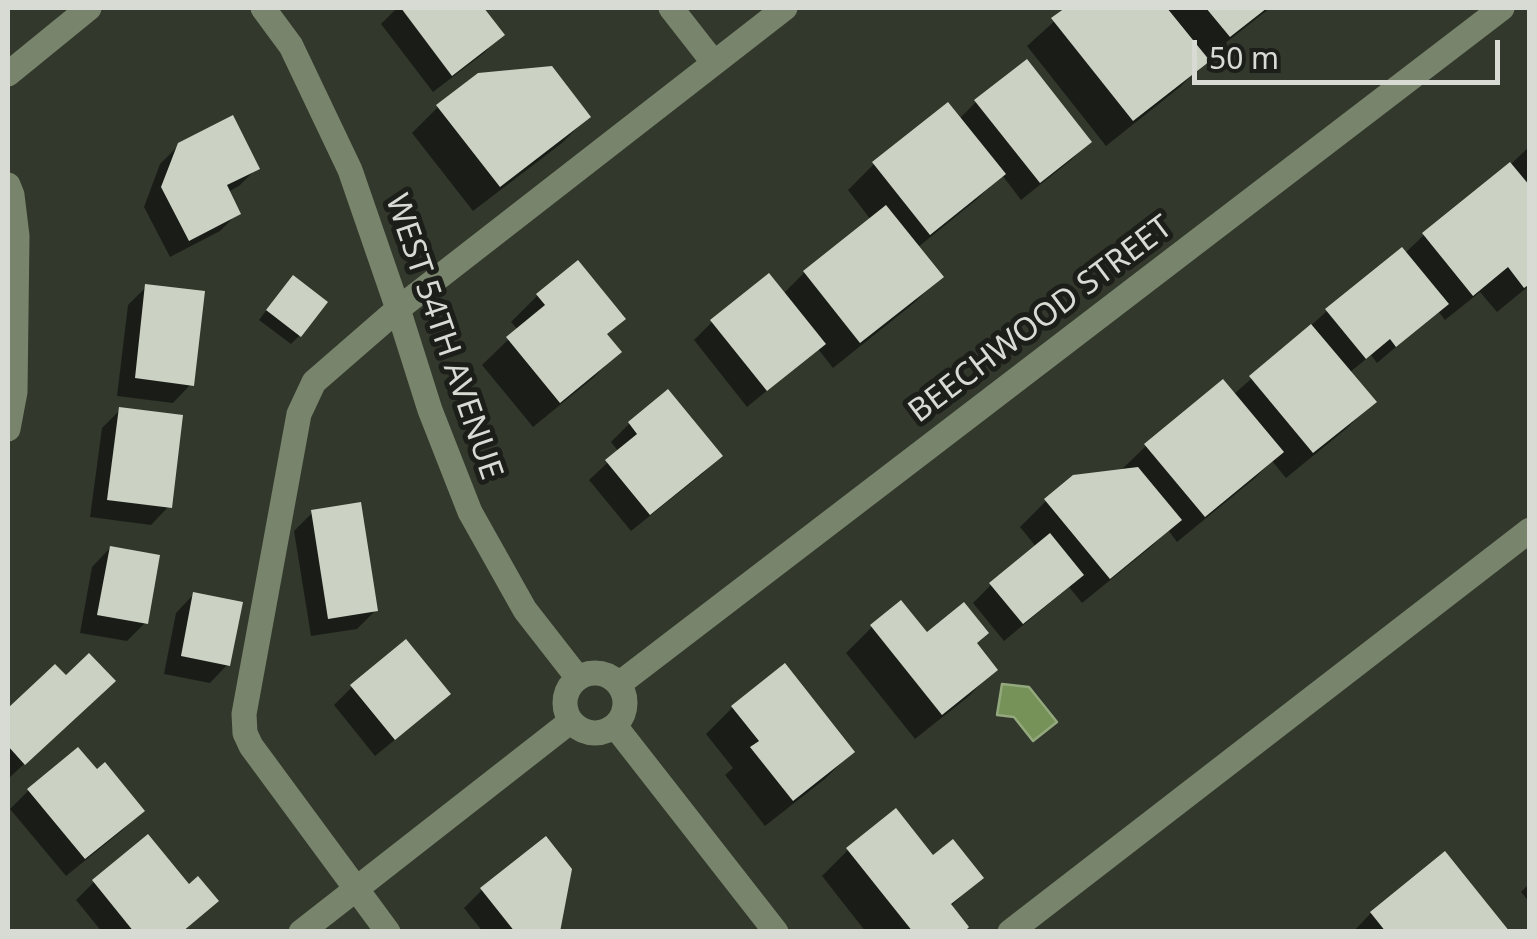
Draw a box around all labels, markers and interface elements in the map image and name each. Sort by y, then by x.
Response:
scale bar [1197,20,1504,82]
text: 50 m [1209,37,1279,78]
street label: WEST 54TH AVENUE [376,189,510,485]
street label: BEECHWOOD STREET [902,208,1180,432]

